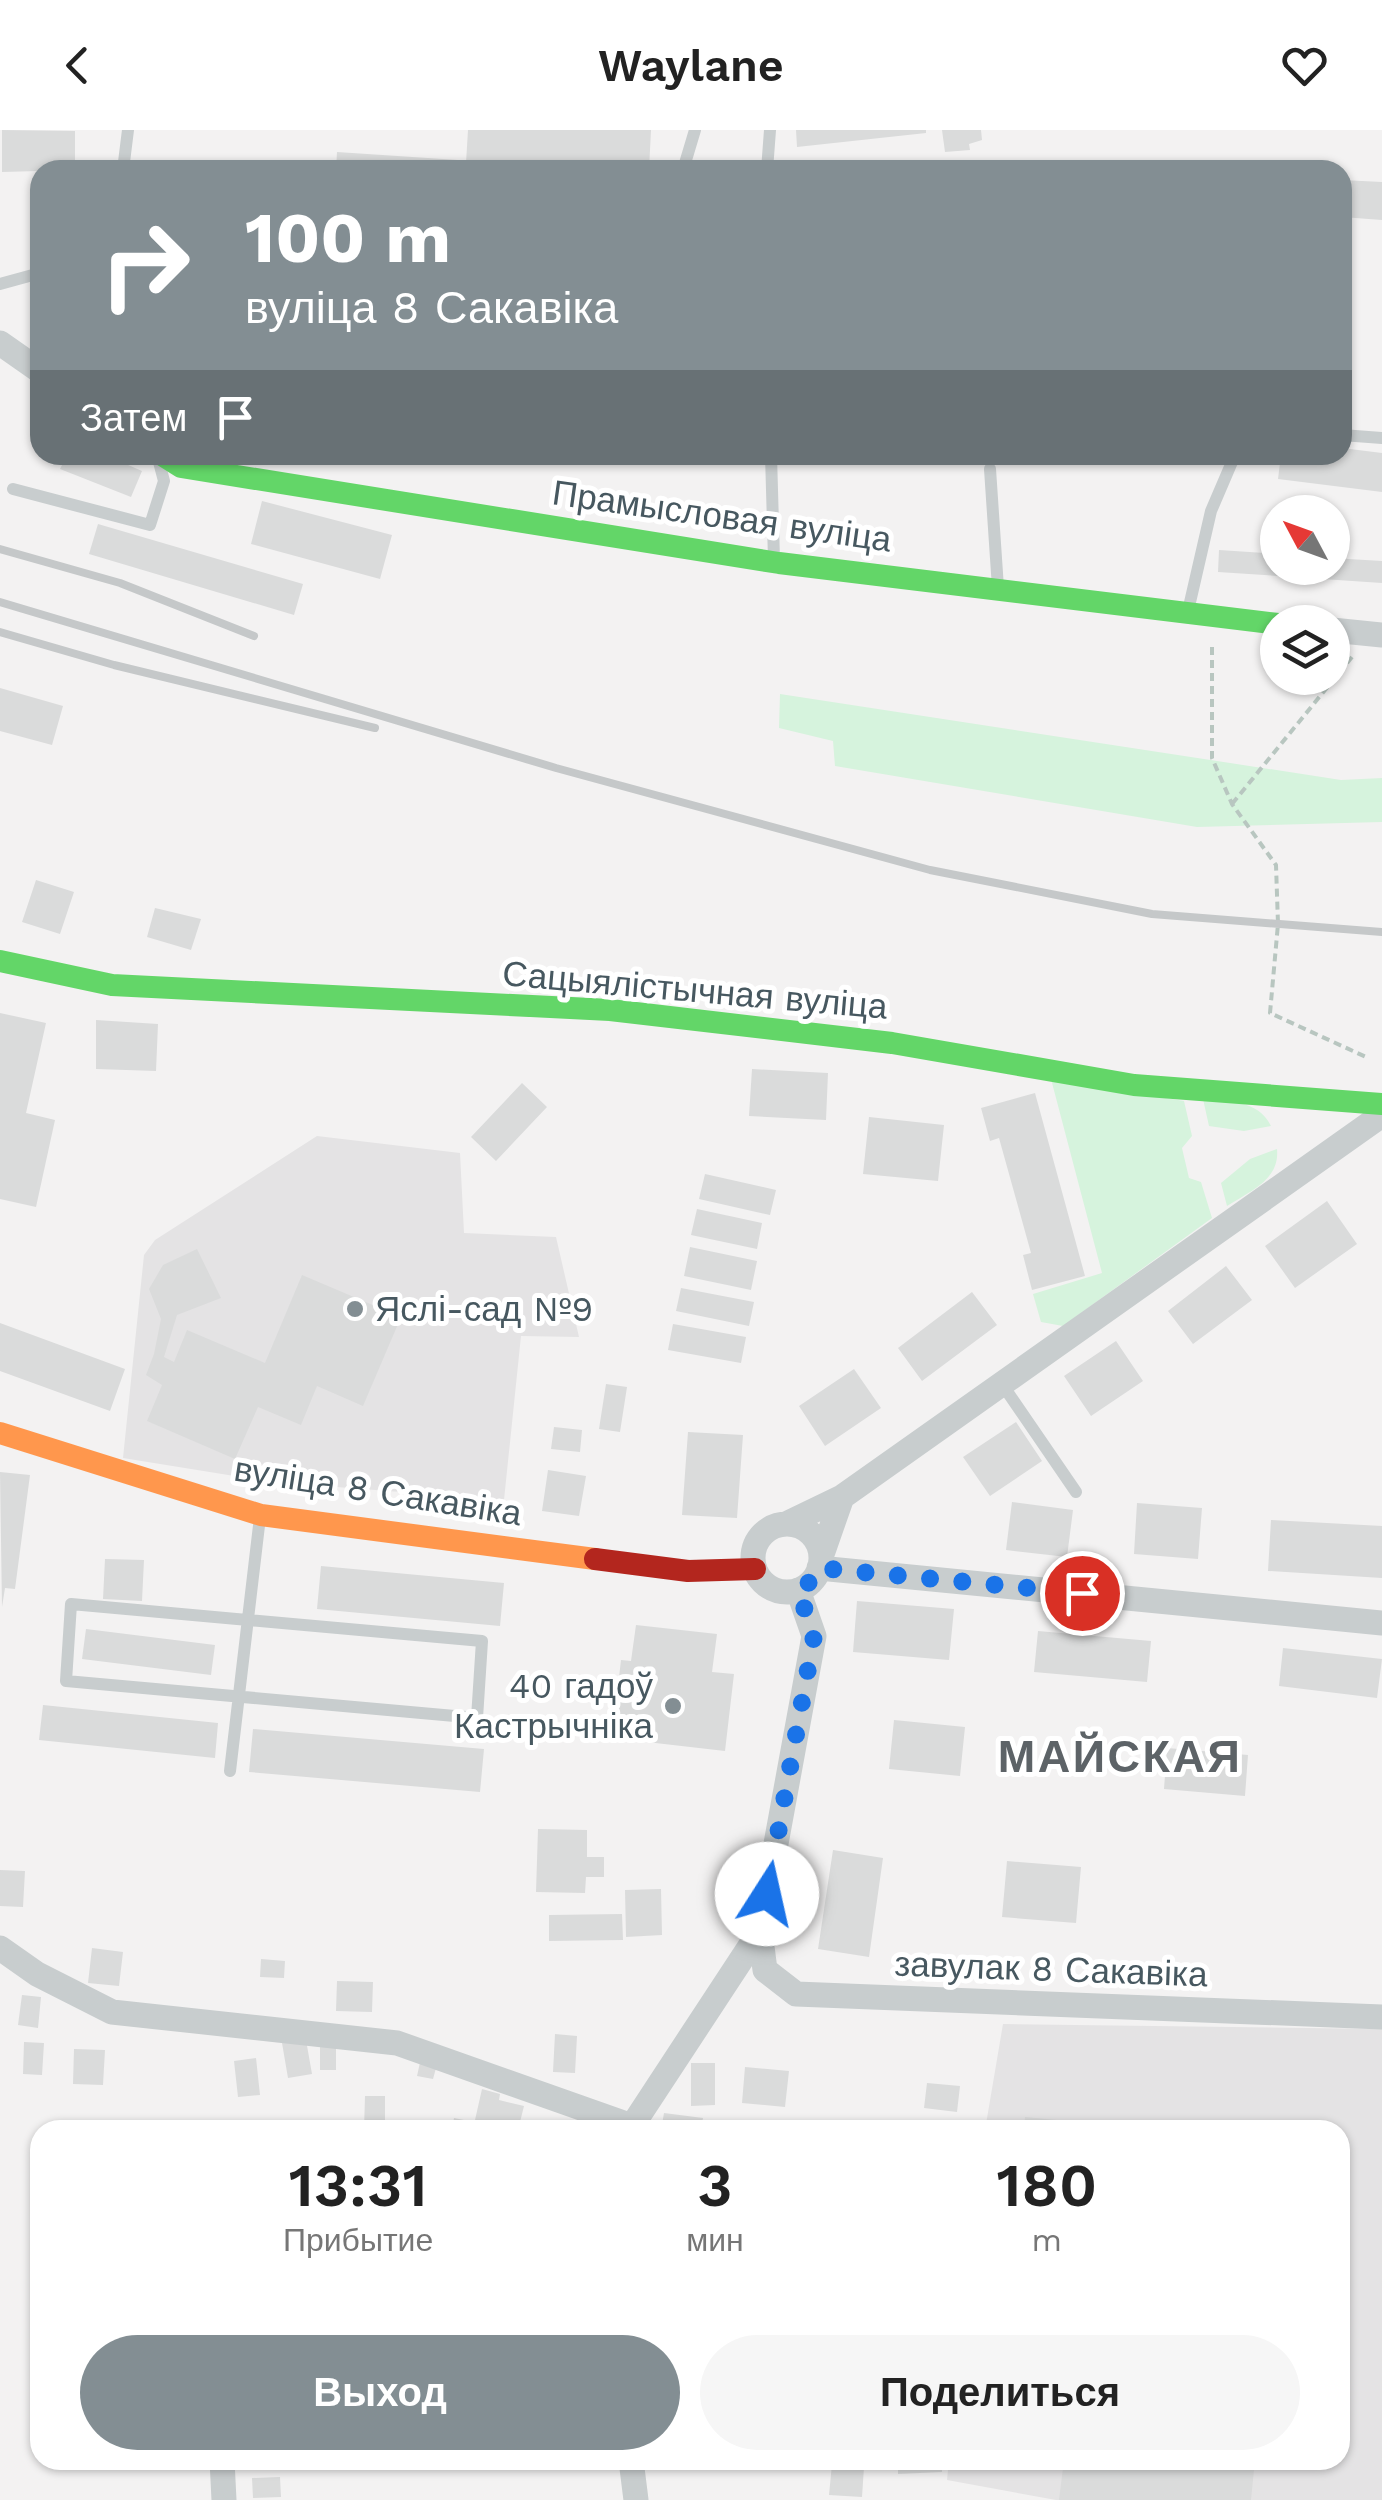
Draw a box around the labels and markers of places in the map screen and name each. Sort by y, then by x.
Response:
place label: Яслі-сад №9 [375,1288,593,1330]
marker: Яслі-сад №9 [344,1298,366,1320]
pin [1040,1551,1125,1636]
place label: 40 гадоў Кастрычніка [454,1665,654,1747]
marker: 40 гадоў Кастрычніка [662,1695,684,1717]

